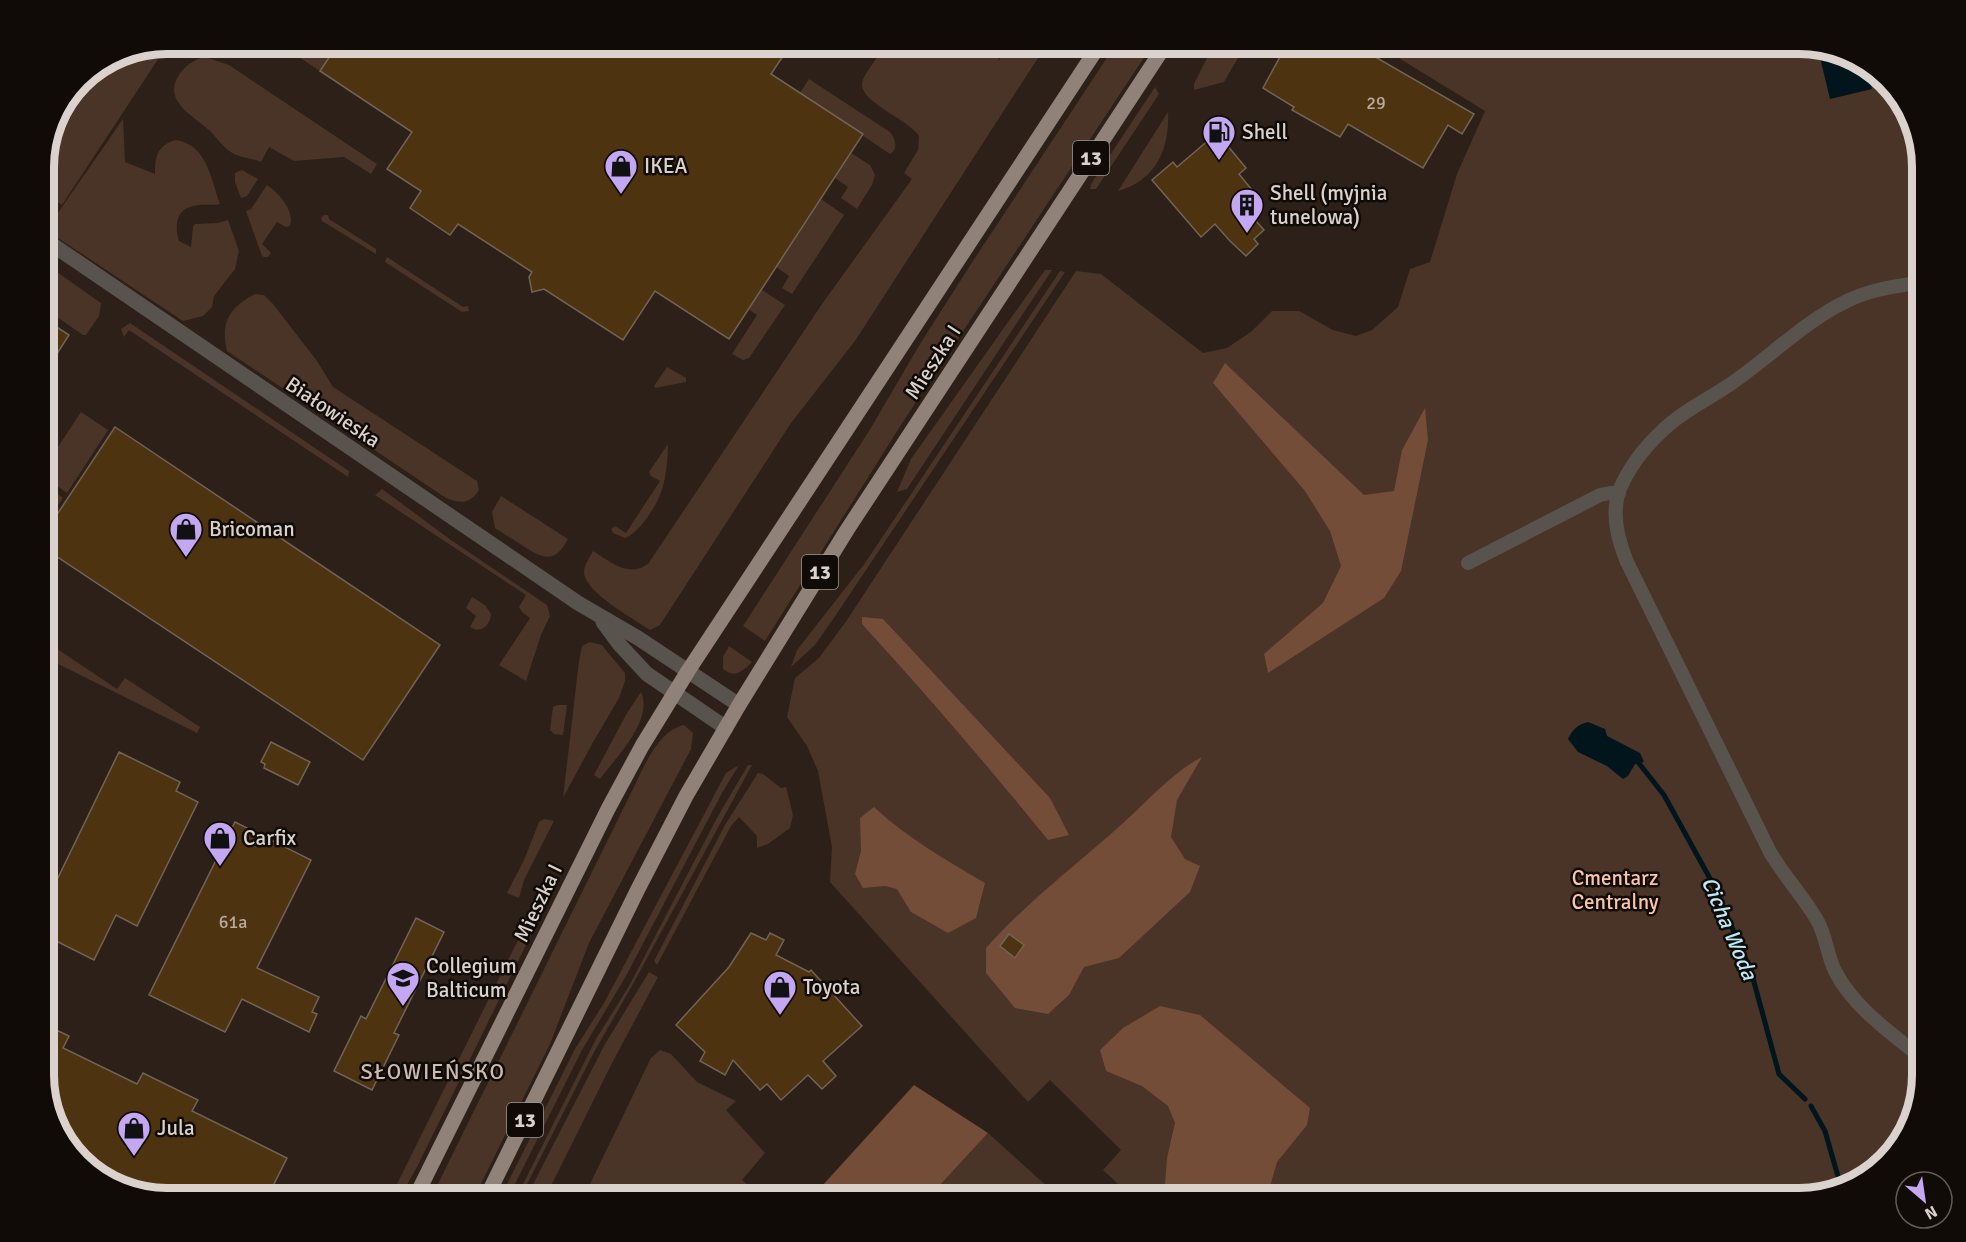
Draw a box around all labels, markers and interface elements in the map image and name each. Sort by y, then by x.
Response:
house number: 29 [1366,92,1386,114]
fuel station icon: Shell [1201,114,1237,161]
place label: Shell [1242,119,1288,145]
road number: 13 [1073,141,1109,175]
shop icon: IKEA [603,148,639,195]
place label: IKEA [644,153,688,179]
place label: Shell (myjnia tunelowa) [1270,180,1387,230]
building icon: Shell (myjnia tunelowa) [1229,187,1265,234]
street label: Mieszka I [899,320,967,404]
street label: Białowieska [281,371,385,453]
shop icon: Bricoman [168,511,204,558]
place label: Bricoman [209,516,295,542]
road number: 13 [802,555,838,589]
shop icon: Carfix [202,820,238,867]
place label: Carfix [243,825,297,851]
street label: Mieszka I [508,860,568,946]
park label: Cmentarz Centralny [1571,865,1659,915]
water label: Cicha Woda [1696,872,1764,985]
house number: 61a [219,911,247,933]
place label: Collegium Balticum [426,953,517,1003]
school or university icon: Collegium Balticum [385,960,421,1007]
shop icon: Toyota [762,969,798,1016]
place label: Toyota [803,974,860,1000]
district label: SŁOWIEŃSKO [361,1058,505,1085]
road number: 13 [507,1103,543,1137]
shop icon: Jula [116,1110,152,1157]
place label: Jula [157,1115,195,1141]
north arrow [1894,1170,1954,1230]
text: N [1921,1201,1941,1224]

